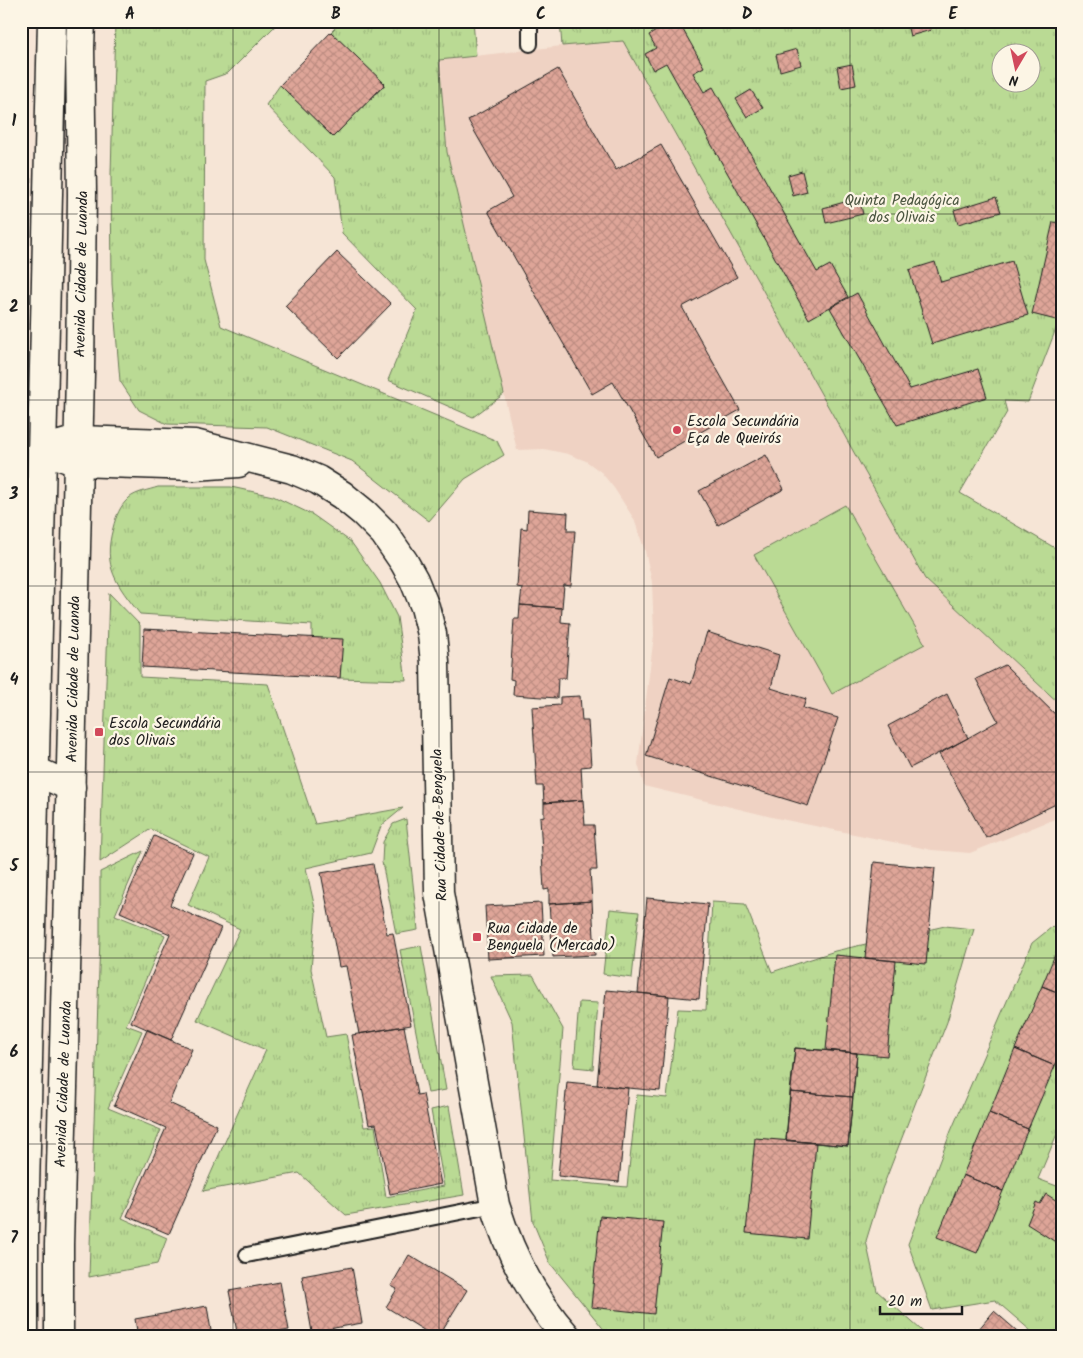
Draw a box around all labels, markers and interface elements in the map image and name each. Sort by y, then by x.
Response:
text: A [125,2,135,27]
text: B [331,2,341,27]
text: C [536,2,546,27]
text: D [742,2,753,27]
text: E [949,2,959,27]
north arrow [990,42,1040,92]
text: N [1008,68,1020,91]
text: 1 [12,109,17,134]
park label: Quinta Pedagógica dos Olivais [845,189,959,230]
street label: Avenida Cidade de Luanda [69,190,95,358]
text: 2 [9,295,19,320]
place label: Escola Secundária Eça de Queirós [687,410,799,451]
marker: Escola Secundária Eça de Queirós [671,424,683,436]
text: 3 [9,482,19,507]
street label: Avenida Cidade de Luanda [61,595,87,763]
text: 4 [10,668,19,693]
place label: Escola Secundária dos Olivais [109,712,221,753]
marker: Escola Secundária dos Olivais [93,726,105,738]
street label: Rua Cidade de Benguela [425,748,455,902]
text: 5 [9,854,20,879]
place label: Rua Cidade de Benguela (Mercado) [487,917,616,958]
marker: Rua Cidade de Benguela (Mercado) [471,931,483,943]
street label: Avenida Cidade de Luanda [49,1000,79,1168]
text: 6 [10,1040,19,1065]
text: 7 [10,1226,18,1251]
scale bar [880,1283,963,1315]
text: 20 m [888,1290,922,1314]

